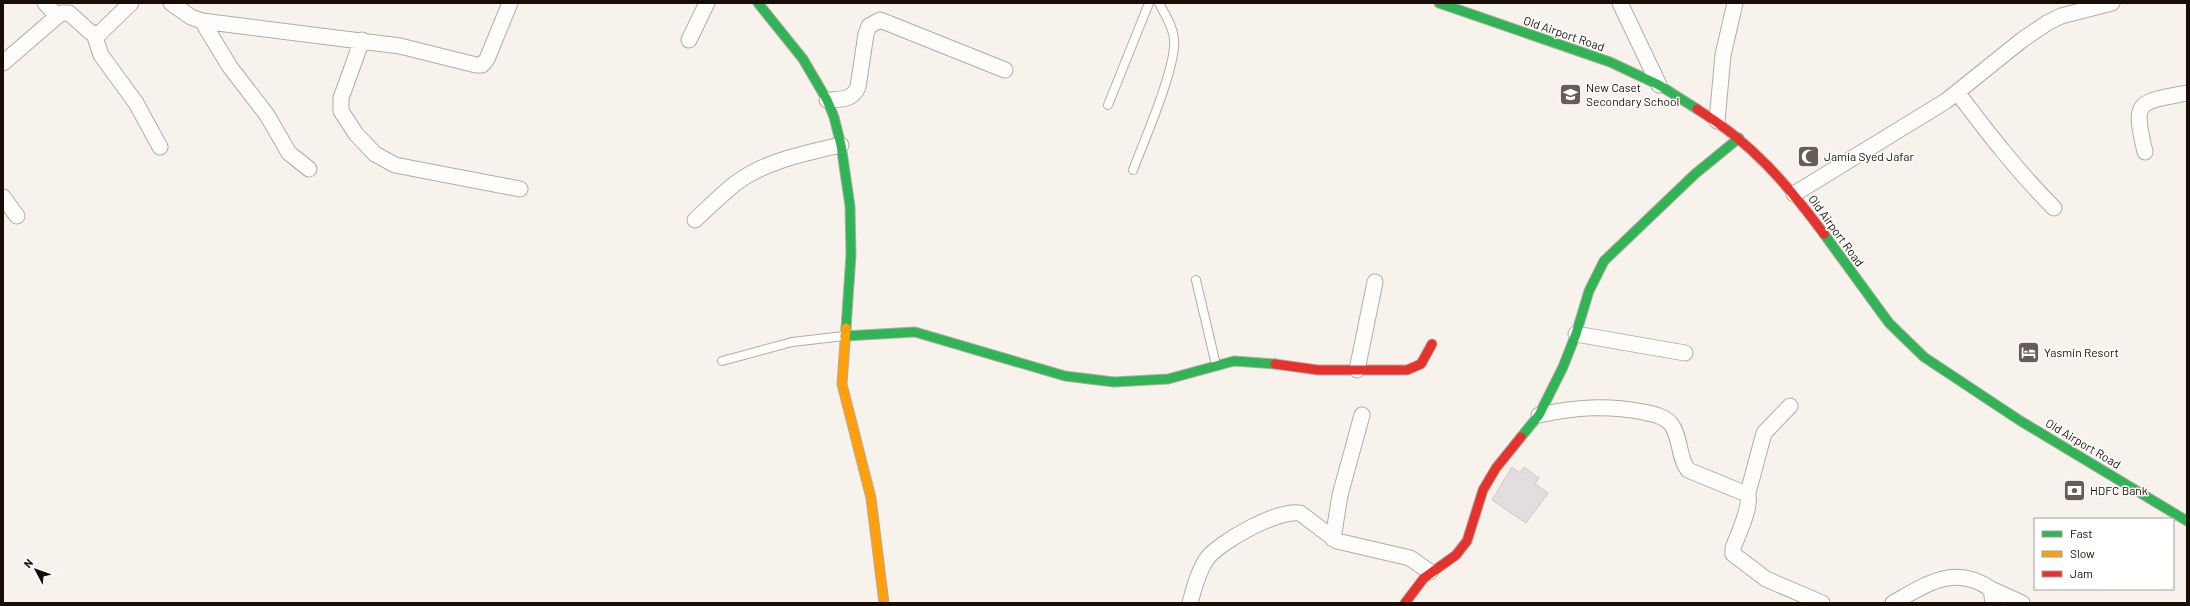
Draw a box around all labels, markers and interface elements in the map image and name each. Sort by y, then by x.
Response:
street label: Old Airport Road [1522,13,1607,53]
place label: New Caset Secondary School [1586,80,1679,108]
school or university icon: New Caset Secondary School [1557,82,1583,108]
mosque icon: Jamia Syed Jafar [1796,144,1822,170]
place label: Jamia Syed Jafar [1824,149,1914,163]
street label: Old Airport Road [1806,192,1867,269]
hotel icon: Yasmin Resort [2016,340,2042,366]
place label: Yasmin Resort [2044,345,2119,359]
street label: Old Airport Road [2044,415,2123,471]
bank icon: HDFC Bank [2062,478,2088,504]
place label: HDFC Bank [2090,483,2148,497]
legend [2034,518,2174,590]
text: Fast [2070,526,2093,540]
text: Slow [2070,546,2095,560]
north arrow [16,550,56,590]
text: N [21,556,35,570]
text: Jam [2070,566,2093,580]

